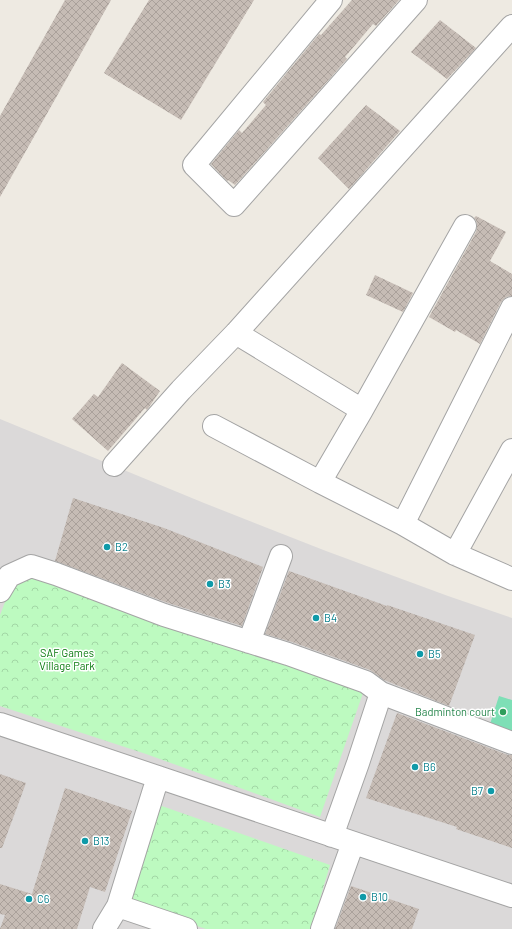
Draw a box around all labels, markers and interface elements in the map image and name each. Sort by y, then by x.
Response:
place label: B2 [115,540,128,553]
marker: B2 [102,542,112,552]
place label: B3 [218,577,231,590]
marker: B3 [205,579,215,589]
place label: B4 [324,611,337,624]
marker: B4 [311,613,321,623]
park label: SAF Games Village Park [39,646,95,672]
place label: B5 [428,647,441,660]
marker: B5 [415,649,425,659]
place label: Badminton court [415,705,495,718]
marker: Badminton court [498,707,508,717]
place label: B6 [423,760,436,773]
marker: B6 [410,762,420,772]
place label: B7 [471,784,483,797]
marker: B7 [486,786,496,796]
place label: B13 [93,834,109,847]
marker: B13 [80,836,90,846]
place label: B10 [371,890,388,903]
place label: C6 [37,892,50,905]
marker: B10 [358,892,368,902]
marker: C6 [24,894,34,904]

